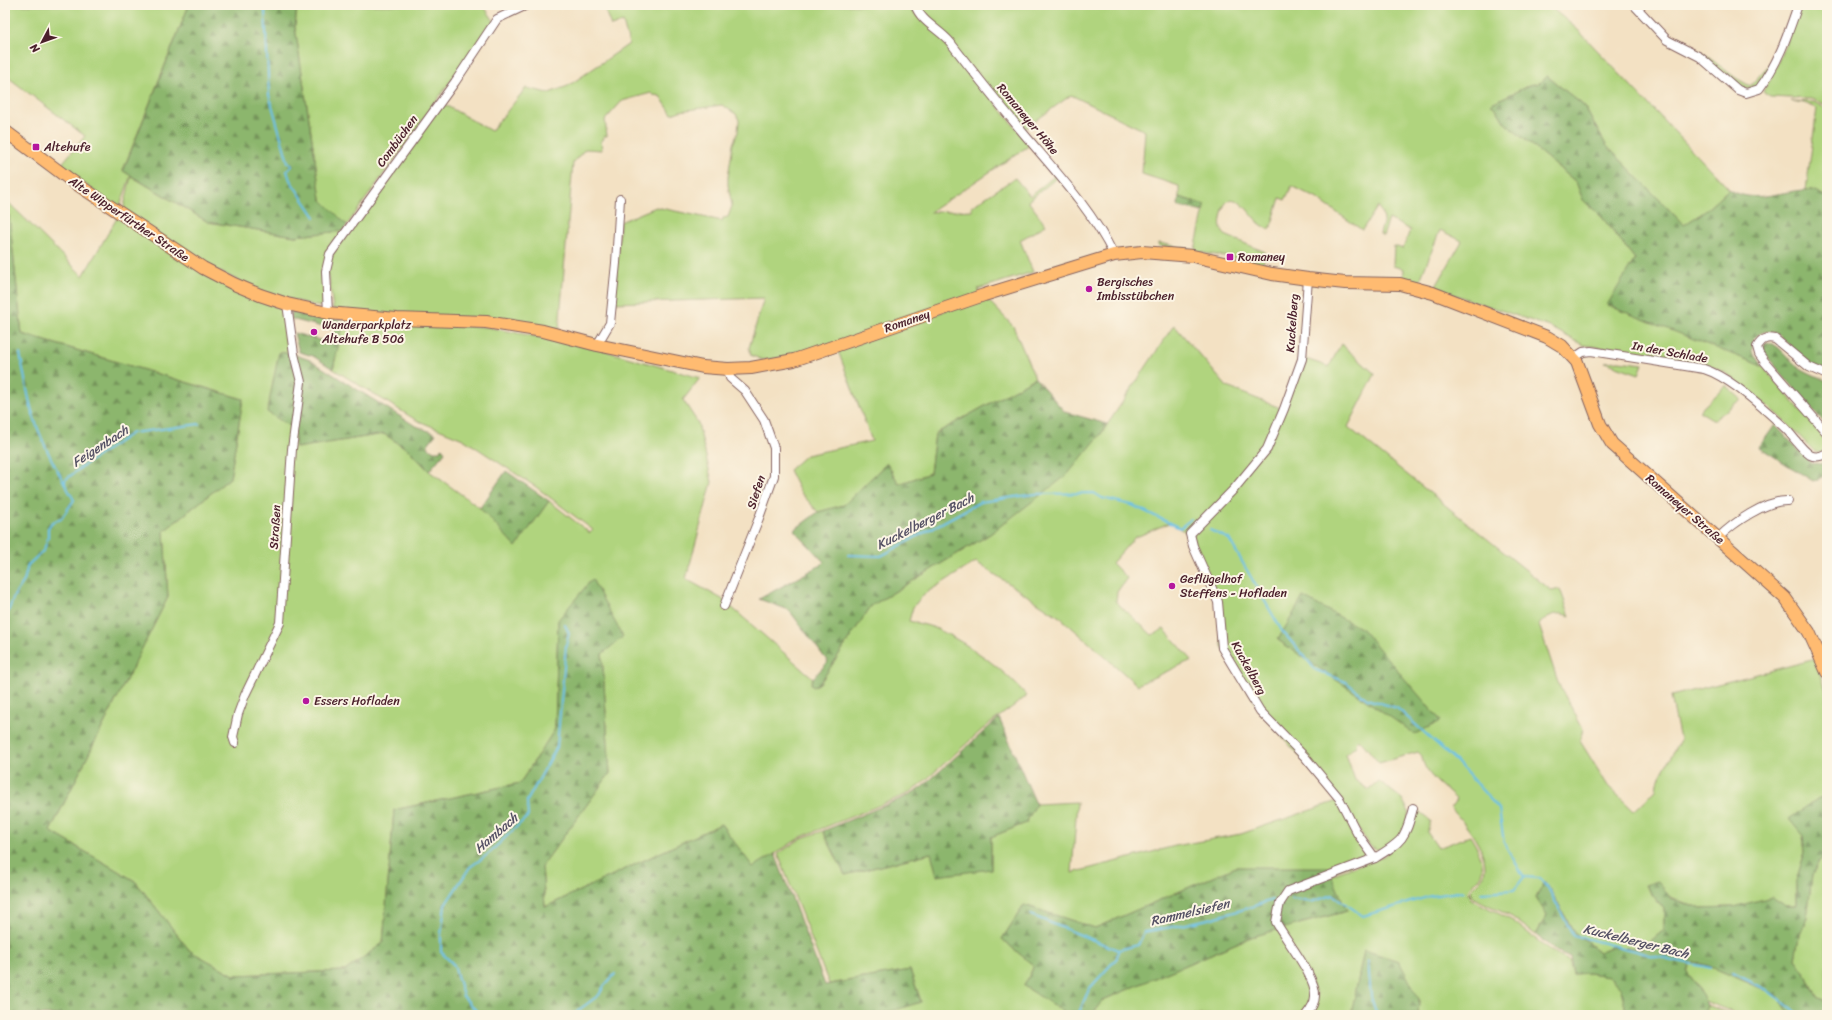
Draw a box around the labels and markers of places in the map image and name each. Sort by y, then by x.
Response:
place label: Altehufe [43,136,91,158]
marker: Altehufe [31,142,41,152]
place label: Romaney [1238,246,1286,268]
marker: Romaney [1225,252,1235,262]
place label: Bergisches Imbisstübchen [1096,271,1175,307]
marker: Bergisches Imbisstübchen [1084,284,1094,294]
place label: Wanderparkplatz Altehufe B 506 [321,314,411,350]
marker: Wanderparkplatz Altehufe B 506 [309,327,319,337]
place label: Geflügelhof Steffens - Hofladen [1180,568,1287,604]
marker: Geflügelhof Steffens - Hofladen [1167,581,1177,591]
place label: Essers Hofladen [314,690,400,712]
marker: Essers Hofladen [301,696,311,706]

